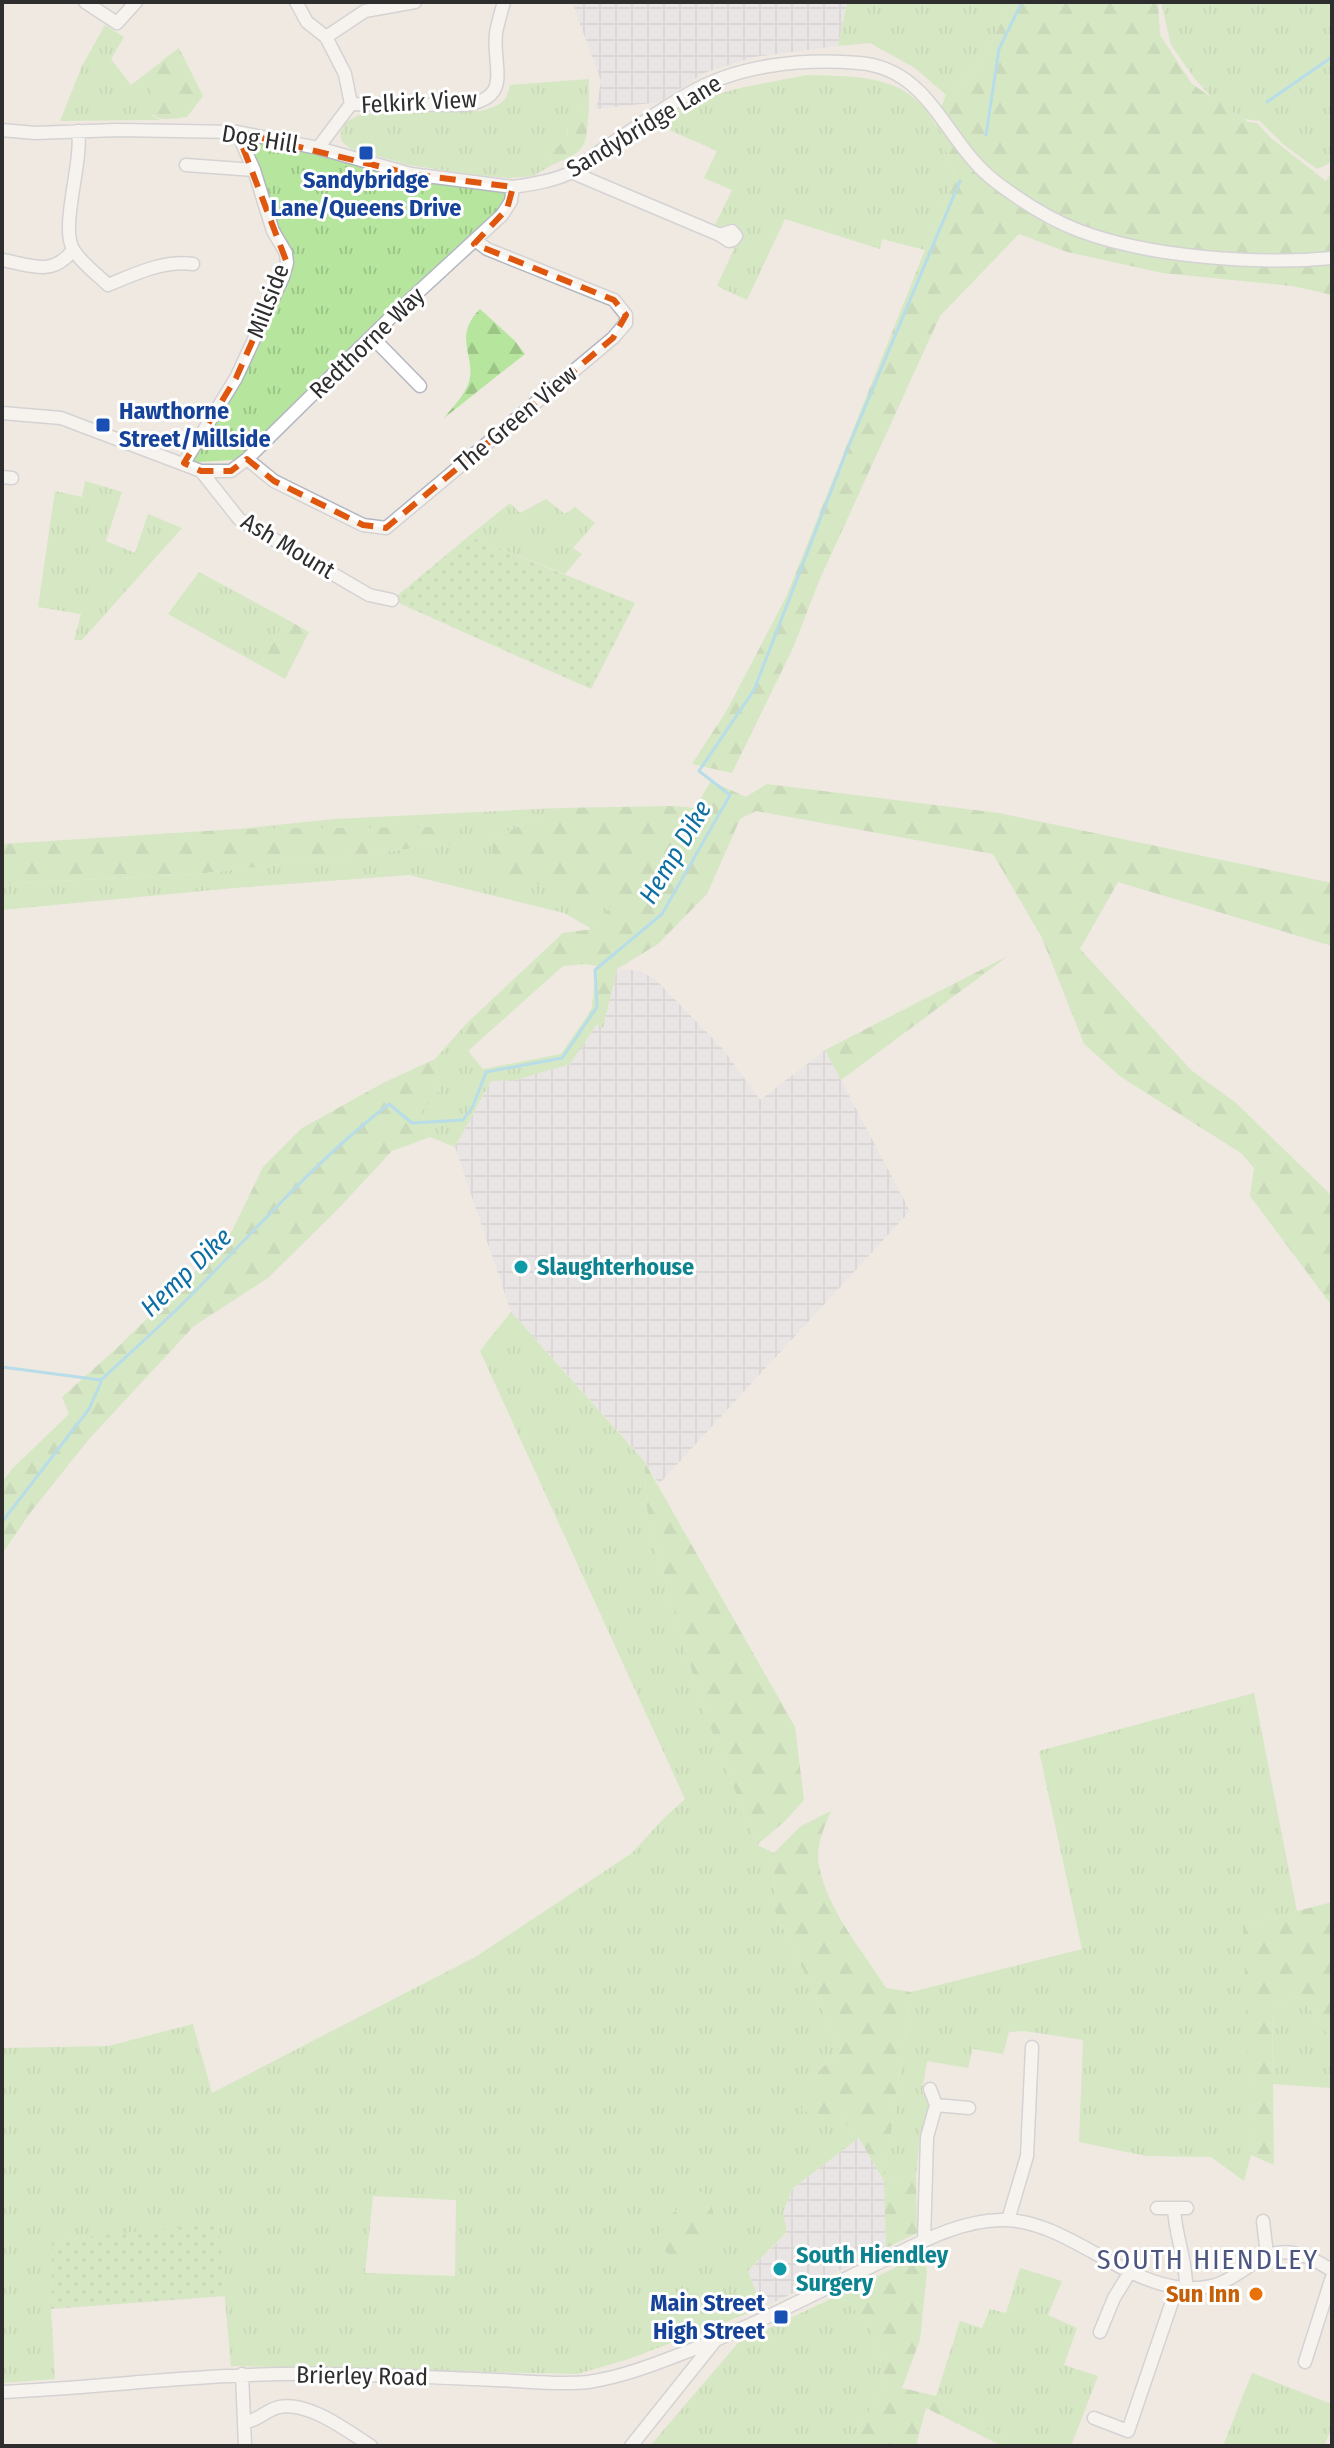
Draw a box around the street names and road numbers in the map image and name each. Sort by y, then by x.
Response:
street label: Sandybridge Lane [562,69,726,183]
street label: Felkirk View [360,85,478,119]
street label: Dog Hill [220,119,300,159]
street label: Millside [241,260,295,342]
street label: Redthorne Way [304,281,430,405]
street label: The Green View [449,360,583,478]
street label: Ash Mount [236,507,340,585]
street label: Brierley Road [296,2361,428,2391]

